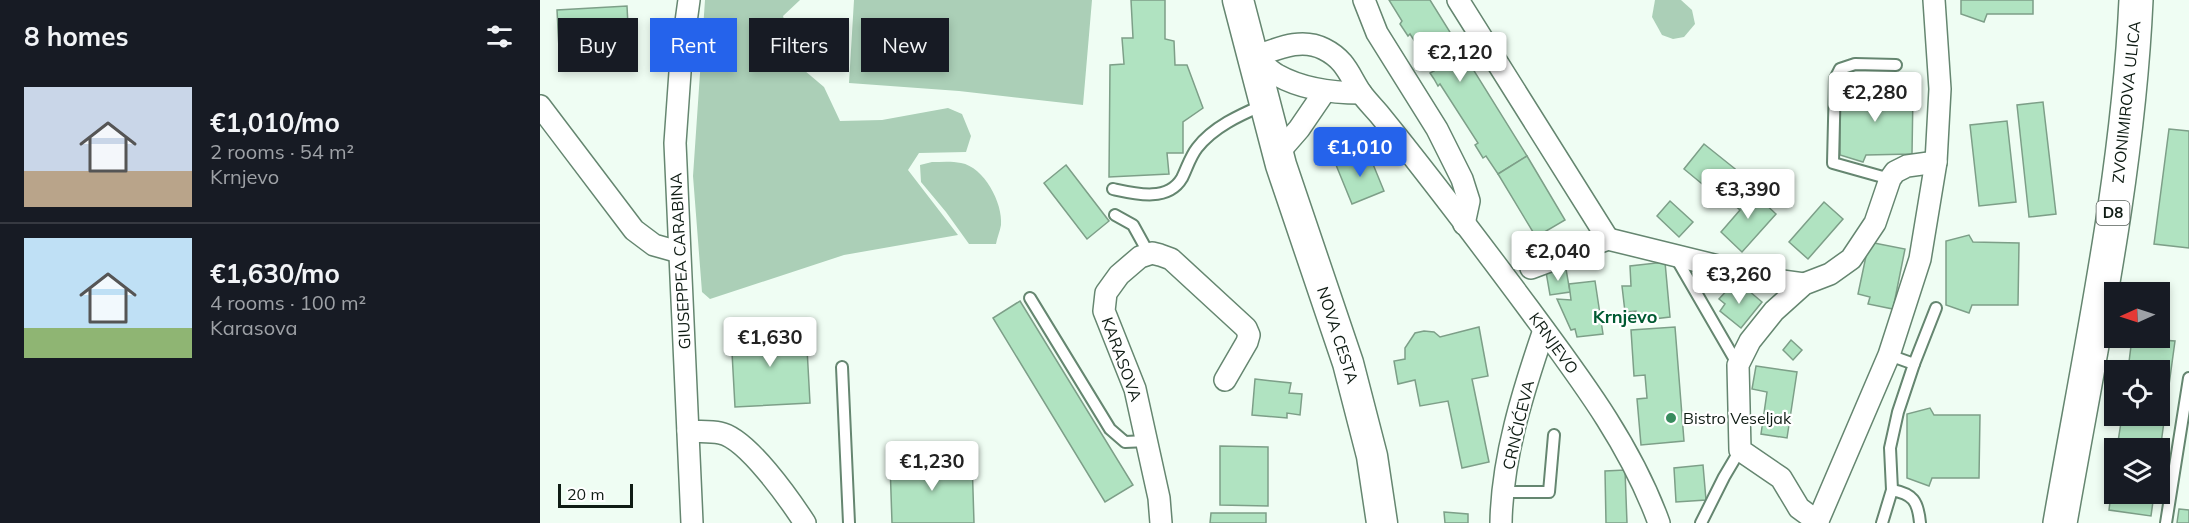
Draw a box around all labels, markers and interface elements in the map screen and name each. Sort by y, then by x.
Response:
chip: Buy [558,18,638,72]
chip: Rent [650,18,737,72]
chip: Filters [749,18,849,72]
chip: New [861,18,949,72]
text: 8 homes [24,20,128,53]
icon: filters [483,20,516,53]
street label: ZVONIMIROVA ULICA [2108,20,2144,184]
pin: €2,120 [1411,32,1509,83]
text: €2,120 [1428,39,1492,64]
pin: €2,280 [1826,72,1924,123]
text: €2,280 [1843,79,1907,104]
text: €1,010/mo [210,106,340,139]
icon: home [72,111,144,183]
pin: €1,010 [1311,127,1409,178]
text: €1,010 [1328,134,1392,159]
text: 2 rooms · 54 m² [210,139,354,164]
text: Krnjevo [210,164,279,189]
pin: €3,390 [1699,169,1797,220]
street label: GIUSEPPEA CARABINA [665,172,695,350]
text: €3,390 [1716,176,1780,201]
road number: D8 [2096,201,2130,225]
pin: €2,040 [1509,231,1607,282]
text: €2,040 [1526,238,1590,263]
pin: €3,260 [1690,254,1788,305]
text: €1,630/mo [210,257,340,290]
text: €3,260 [1707,261,1771,286]
icon: home [72,262,144,334]
north arrow [2104,282,2170,348]
map controls [2104,282,2170,504]
street label: NOVA CESTA [1313,284,1363,386]
text: 4 rooms · 100 m² [210,290,366,315]
district label: Krnjevo [1593,305,1657,328]
street label: KRNJEVO [1525,308,1583,378]
street label: KARASOVA [1098,314,1147,404]
text: Karasova [210,315,297,340]
pin: €1,630 [721,317,819,368]
text: €1,630 [738,324,802,349]
button: locate [2104,360,2170,426]
street label: CRNČIĆEVA [1498,378,1538,472]
place label: Bistro Veseljak [1683,408,1792,428]
marker: Bistro Veseljak [1664,411,1678,425]
button: layers [2104,438,2170,504]
pin: €1,230 [883,441,981,492]
text: €1,230 [900,448,964,473]
scale bar [558,481,633,508]
text: 20 m [567,484,604,504]

